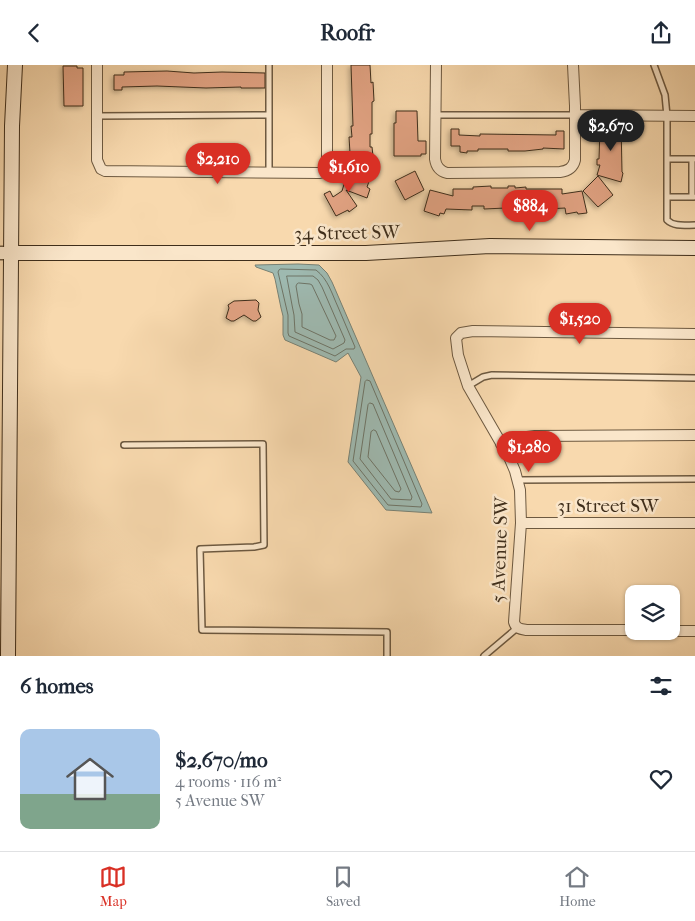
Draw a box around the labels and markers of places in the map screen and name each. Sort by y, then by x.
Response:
pin: $2,670 [570,109,652,152]
pin: $2,210 [177,143,259,185]
pin: $1,610 [308,151,390,193]
pin: $884 [500,189,560,232]
pin: $1,520 [539,303,621,345]
pin: $1,280 [488,431,570,473]

